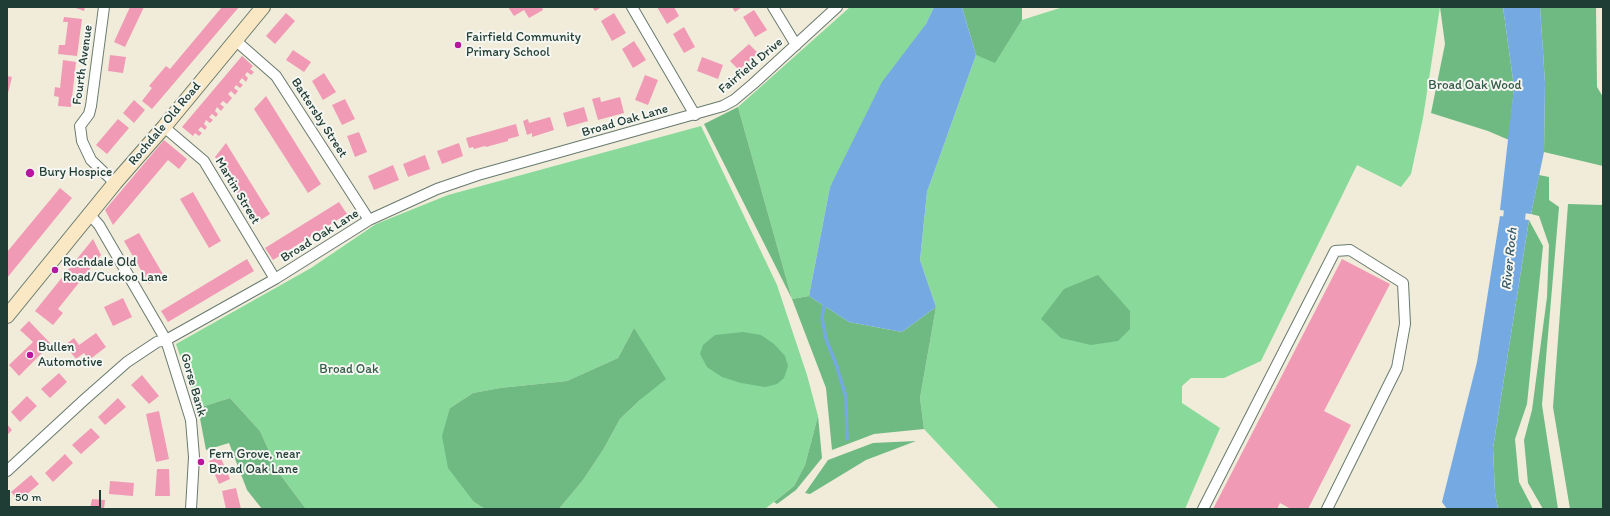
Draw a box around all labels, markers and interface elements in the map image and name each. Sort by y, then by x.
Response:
street label: Fourth Avenue [70,24,96,106]
place label: Fairfield Community Primary School [466,30,581,61]
street label: Fairfield Drive [716,35,786,97]
marker: Fairfield Community Primary School [453,40,463,50]
street label: Battersby Street [287,75,351,161]
park label: Broad Oak Wood [1428,78,1522,94]
street label: Rochdale Old Road [125,79,205,169]
street label: Broad Oak Lane [580,101,670,141]
street label: Martin Street [211,155,263,227]
place label: Bury Hospice [39,165,112,181]
marker: Bury Hospice [24,167,36,179]
street label: Broad Oak Lane [278,206,362,266]
water label: River Roch [1498,227,1522,291]
place label: Rochdale Old Road/Cuckoo Lane [63,255,168,286]
marker: Rochdale Old Road/Cuckoo Lane [50,265,60,275]
place label: Bullen Automotive [38,340,102,371]
marker: Bullen Automotive [25,350,35,360]
street label: Gorse Bank [177,352,209,418]
park label: Broad Oak [319,362,379,378]
place label: Fern Grove, near Broad Oak Lane [209,447,300,478]
marker: Fern Grove, near Broad Oak Lane [196,457,206,467]
scale bar [10,482,103,508]
text: 50 m [15,490,41,504]

